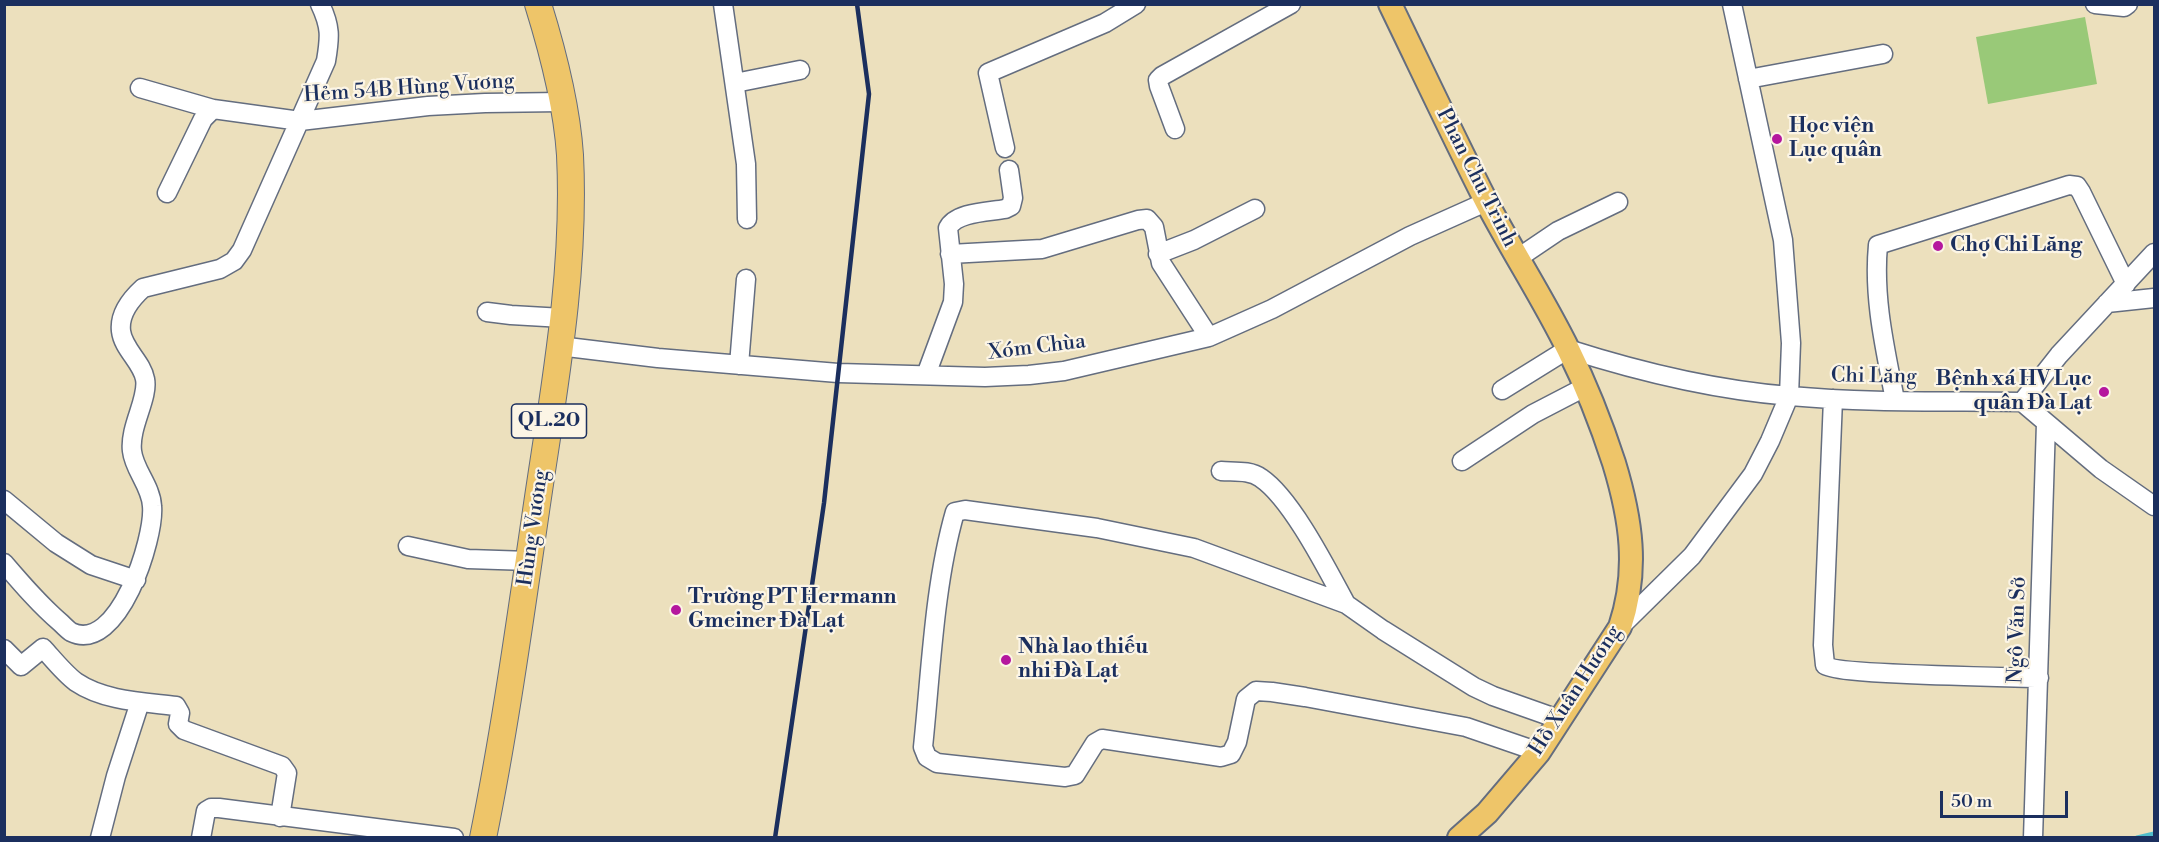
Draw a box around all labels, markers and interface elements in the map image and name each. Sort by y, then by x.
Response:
street label: Hẻm 54B Hùng Vương [303,69,515,109]
street label: Phan Chu Trinh [1430,104,1522,252]
place label: Học viện Lục quân [1789,114,1882,164]
marker: Học viện Lục quân [1770,132,1784,146]
place label: Chợ Chi Lăng [1950,233,2082,259]
marker: Chợ Chi Lăng [1931,239,1945,253]
street label: Xóm Chùa [987,330,1087,366]
street label: Chi Lăng [1831,364,1917,390]
place label: Bệnh xá HV Lục quân Đà Lạt [1936,367,2092,417]
marker: Bệnh xá HV Lục quân Đà Lạt [2097,385,2111,399]
road number: QL.20 [512,404,586,438]
street label: Hùng Vương [513,468,555,588]
street label: Ngô Văn Sở [2004,576,2032,684]
place label: Trường PT Hermann Gmeiner Đà Lạt [688,585,896,635]
marker: Trường PT Hermann Gmeiner Đà Lạt [669,603,683,617]
street label: Hồ Xuân Hương [1524,621,1628,761]
place label: Nhà lao thiếu nhi Đà Lạt [1018,635,1148,685]
marker: Nhà lao thiếu nhi Đà Lạt [999,653,1013,667]
scale bar [1943,779,2070,817]
text: 50 m [1951,790,1992,813]

